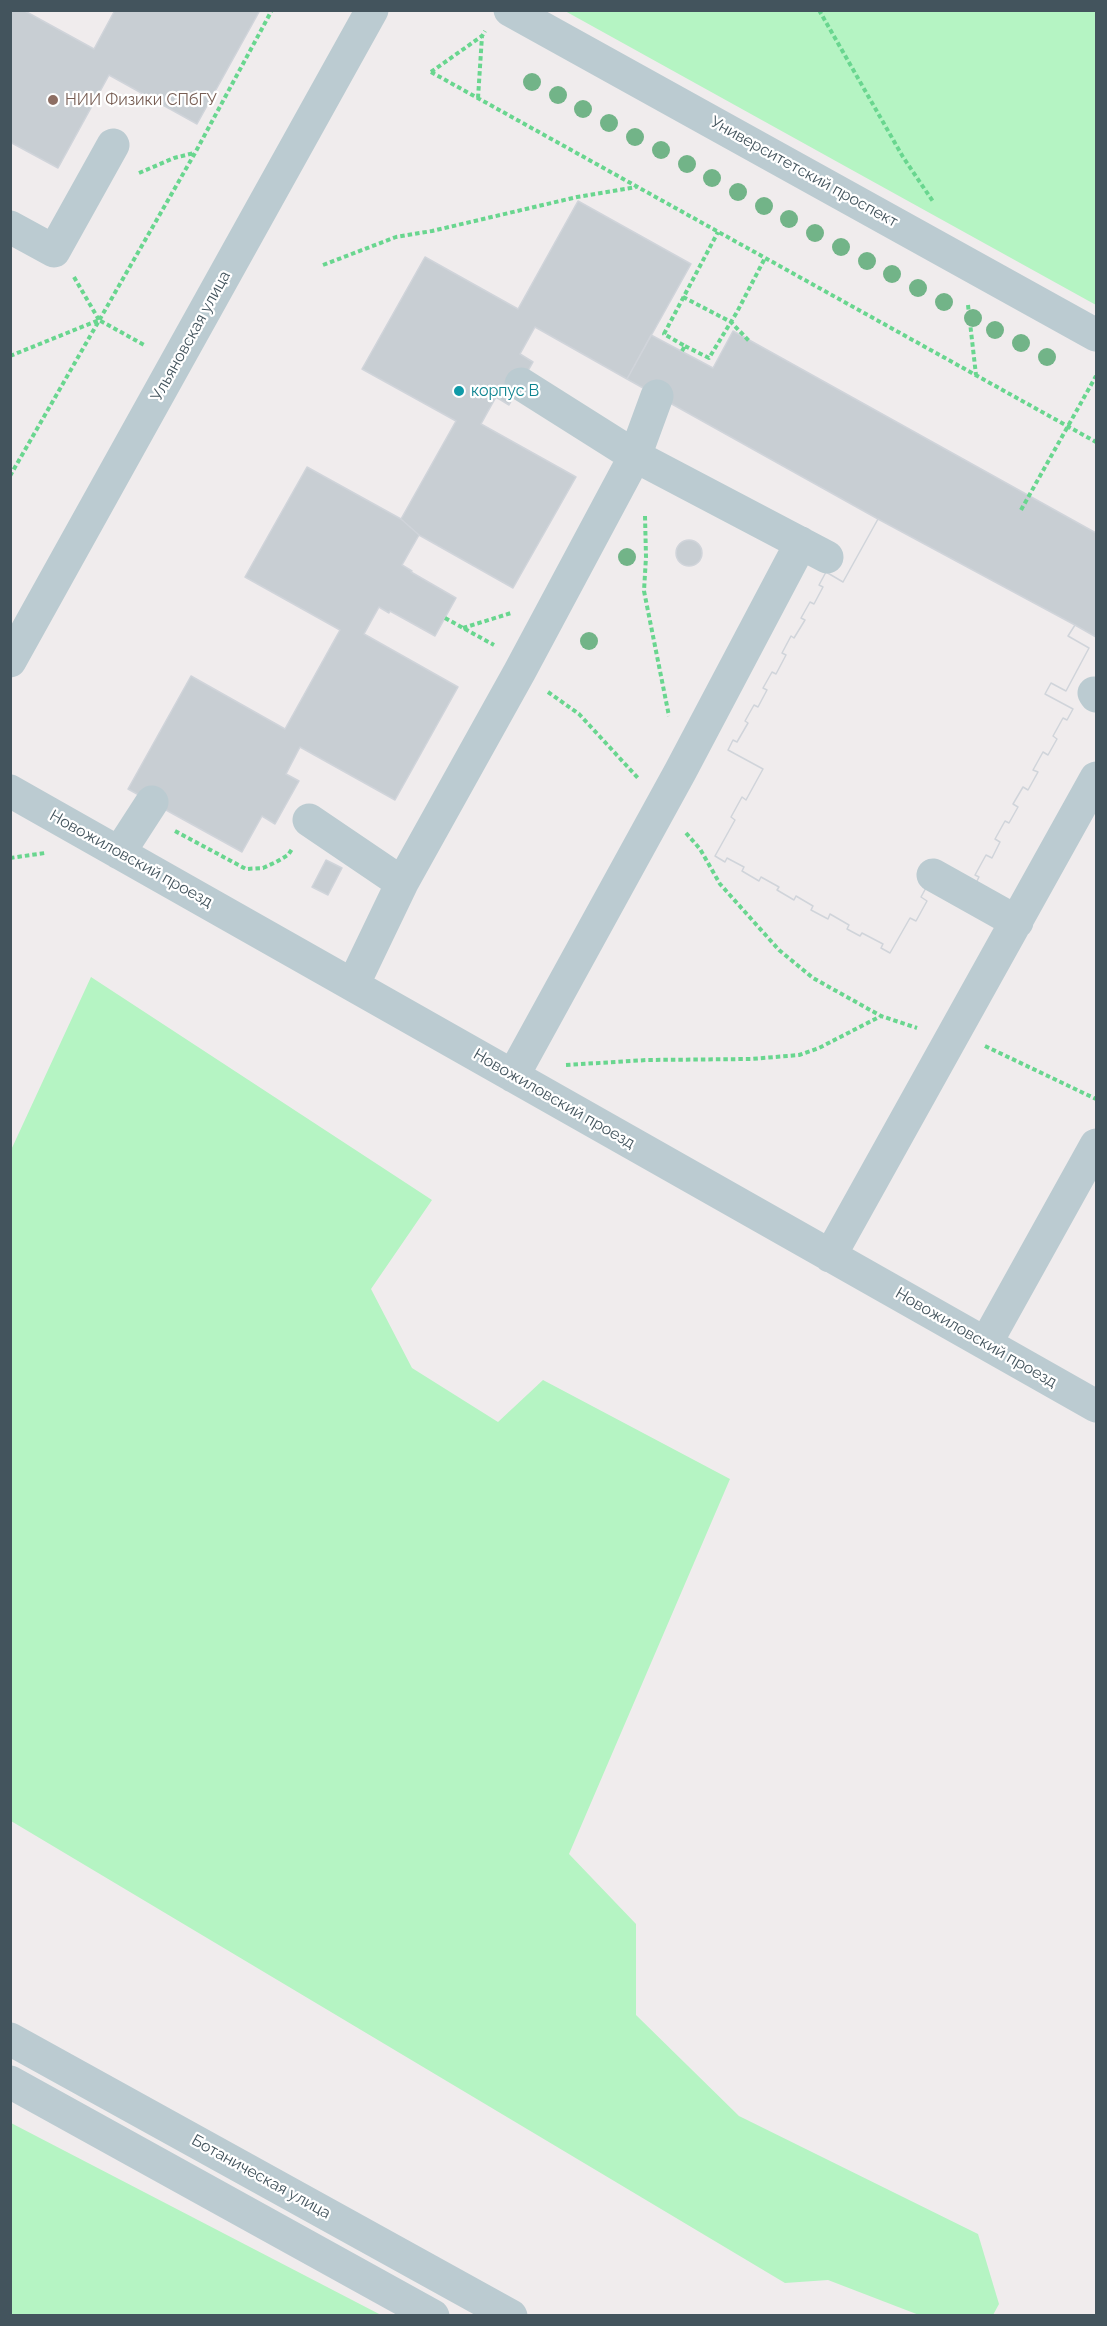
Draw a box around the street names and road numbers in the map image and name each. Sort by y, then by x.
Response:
street label: Университетский проспект [707,112,901,232]
street label: Ульяновская улица [147,268,235,404]
street label: Новожиловский проезд [46,806,216,912]
street label: Новожиловский проезд [470,1045,638,1153]
street label: Новожиловский проезд [892,1284,1060,1392]
street label: Ботаническая улица [188,2131,334,2223]

